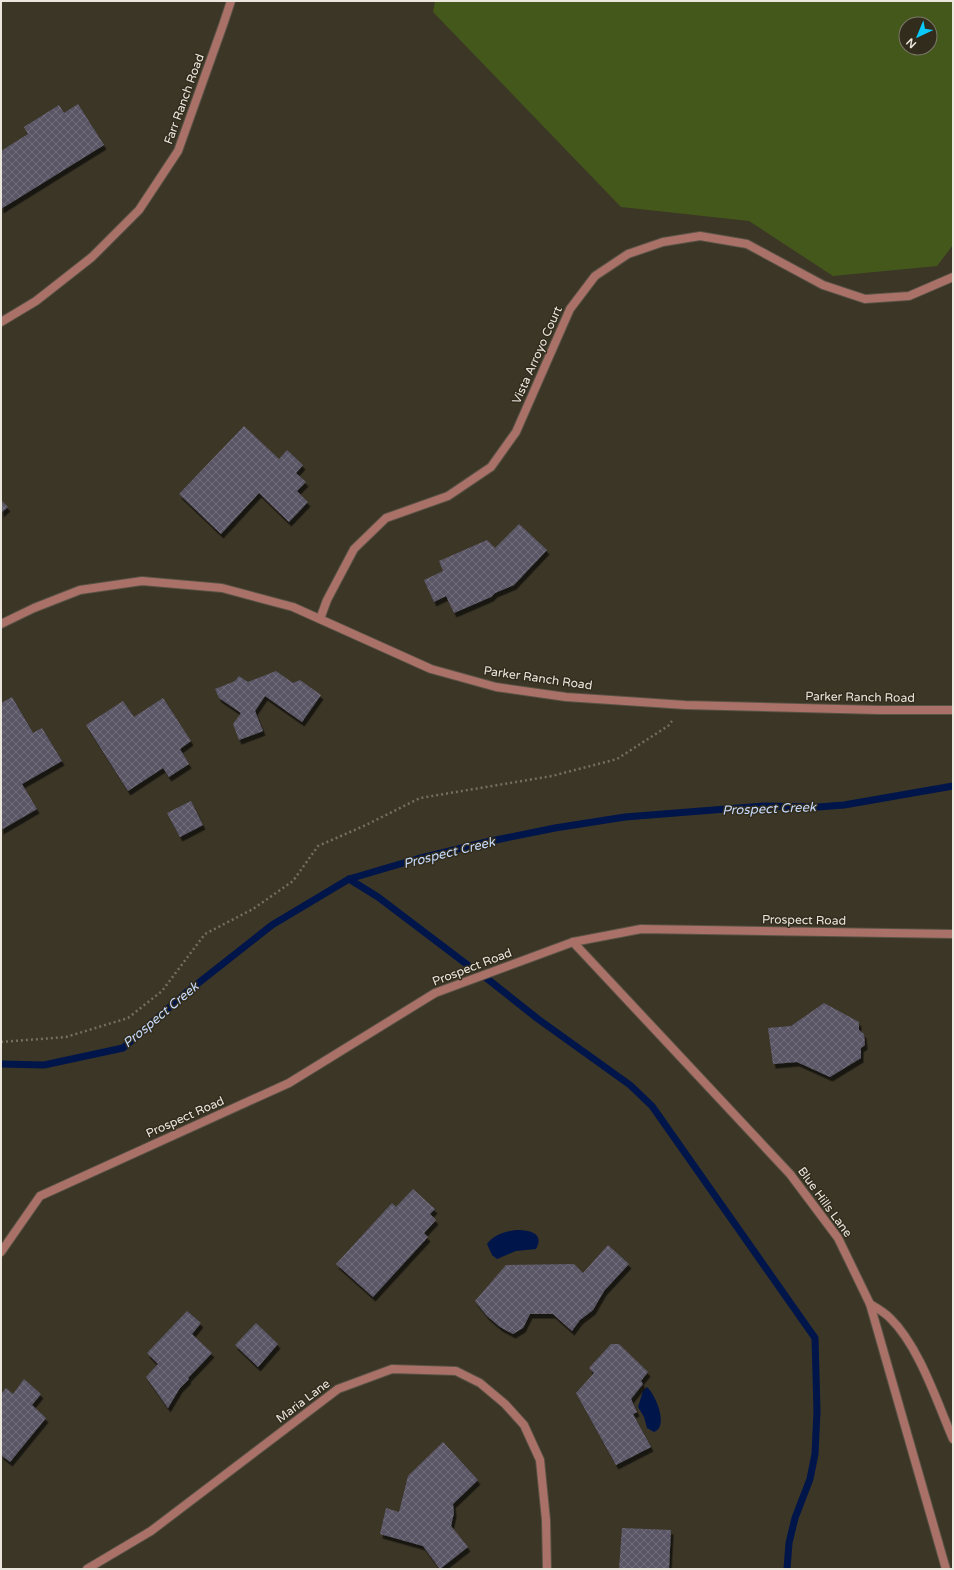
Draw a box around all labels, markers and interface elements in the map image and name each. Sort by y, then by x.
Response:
north arrow [898,16,938,56]
text: N [904,35,919,51]
street label: Farr Ranch Road [161,52,207,146]
street label: Vista Arroyo Court [509,304,565,406]
street label: Parker Ranch Road [483,663,593,693]
street label: Parker Ranch Road [805,689,915,705]
water label: Prospect Creek [722,799,817,819]
water label: Prospect Creek [401,834,497,872]
street label: Prospect Road [762,912,846,928]
street label: Prospect Road [430,945,514,989]
water label: Prospect Creek [120,978,203,1051]
street label: Prospect Road [144,1094,226,1140]
street label: Blue Hills Lane [795,1164,855,1240]
street label: Maria Lane [273,1376,333,1426]

